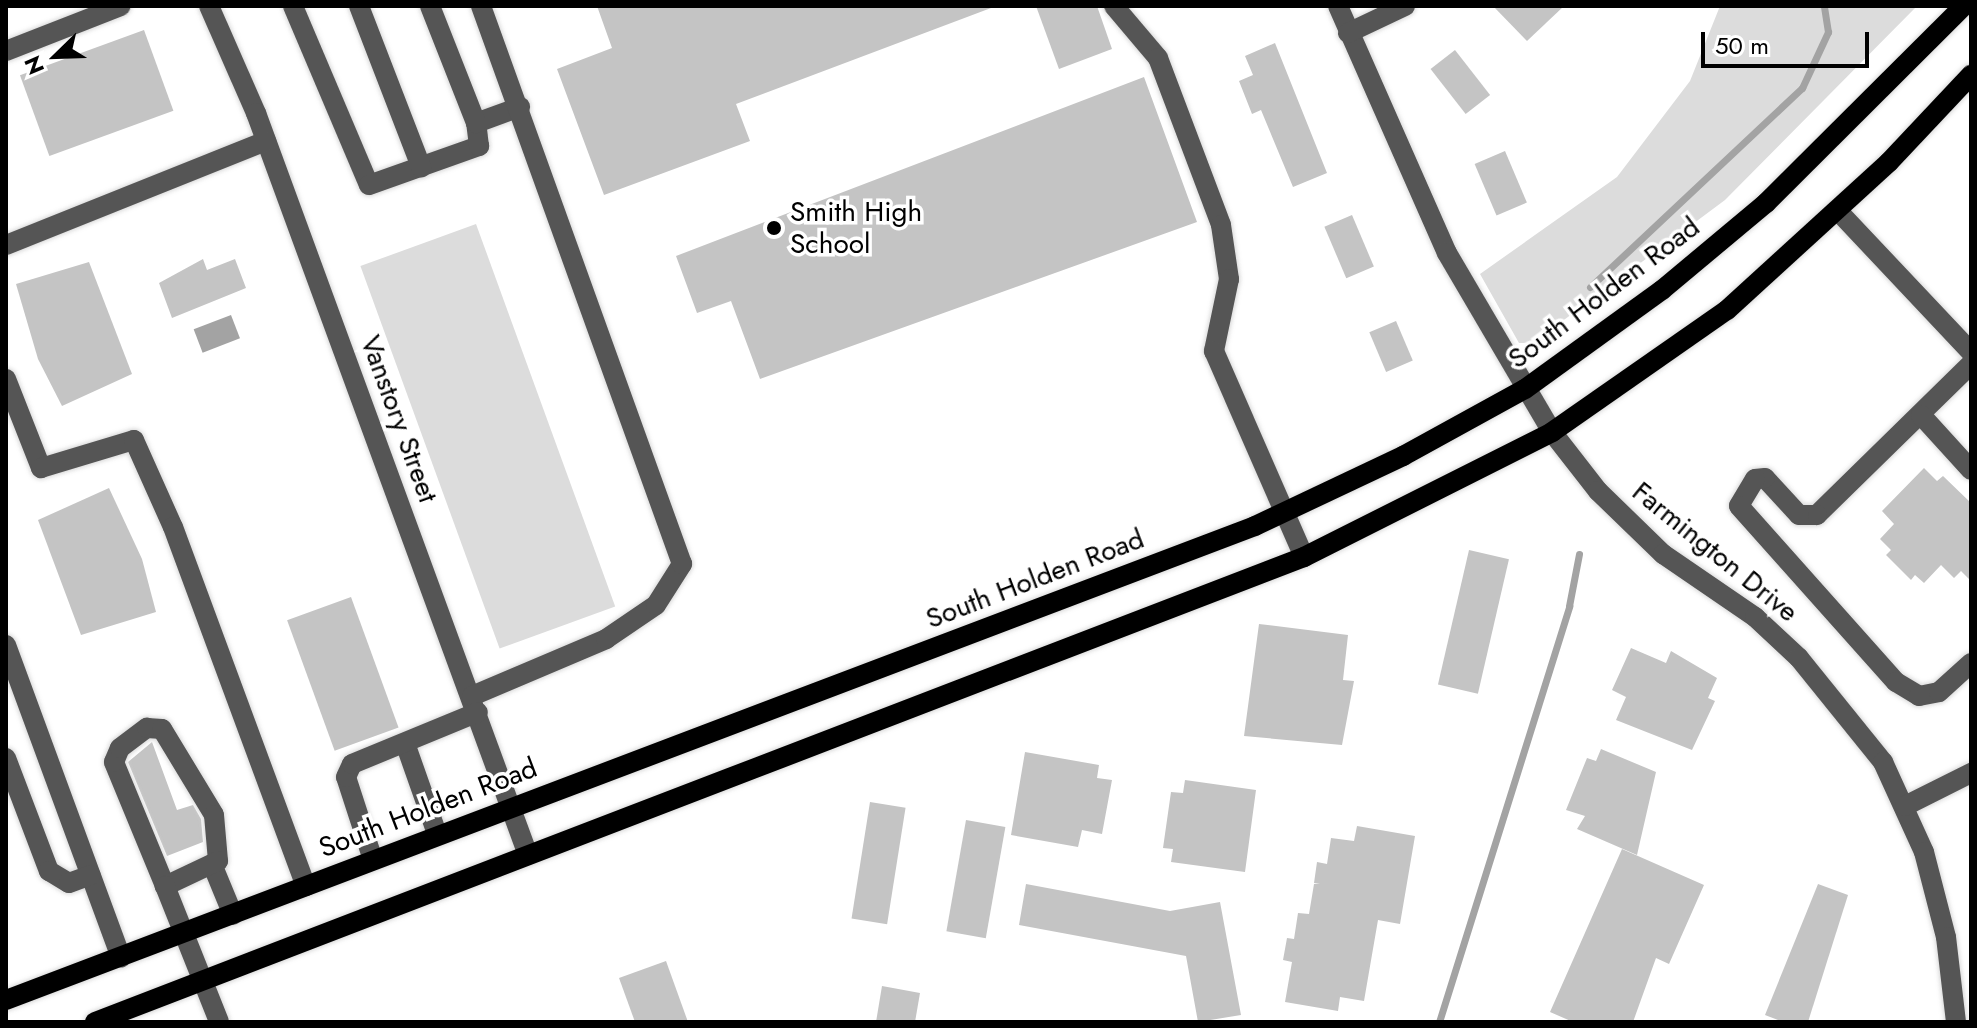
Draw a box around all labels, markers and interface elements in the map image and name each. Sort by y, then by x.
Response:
north arrow [16,16,96,96]
scale bar [1705,16,1873,66]
text: 50 m [1715,28,1769,63]
text: N [16,51,52,80]
place label: Smith High School [790,195,922,261]
street label: South Holden Road [1502,210,1706,376]
marker: Smith High School [765,219,783,237]
street label: Vanstory Street [353,331,445,507]
street label: Farmington Drive [1625,475,1805,629]
street label: South Holden Road [921,522,1149,636]
street label: South Holden Road [314,751,542,865]

